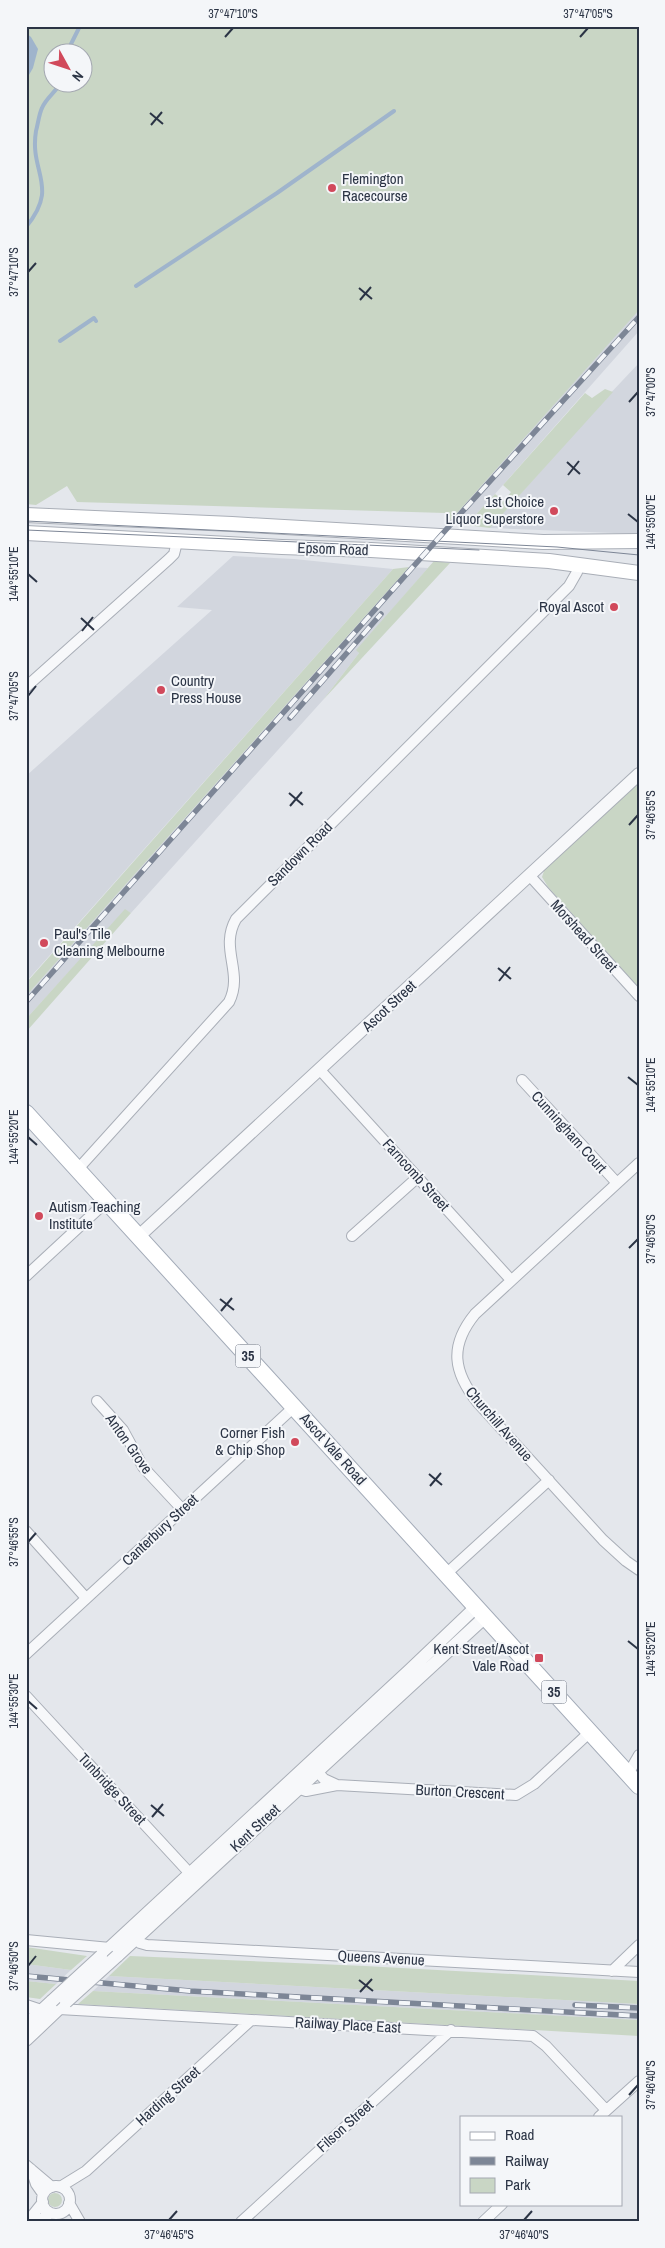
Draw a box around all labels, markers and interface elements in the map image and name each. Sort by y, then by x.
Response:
text: 37°47'10"S [208,6,258,22]
text: 37°47'05"S [563,6,613,22]
north arrow [42,42,92,92]
text: N [68,67,88,85]
place label: Flemington Racecourse [342,168,408,206]
marker: Flemington Racecourse [326,182,338,194]
text: 37°47'10"S [6,247,22,297]
text: 37°47'00"S [643,367,659,417]
place label: 1st Choice Liquor Superstore [446,491,544,529]
text: 144°55'00"E [643,494,659,550]
marker: 1st Choice Liquor Superstore [548,505,560,517]
street label: Epsom Road [297,537,369,560]
text: 144°55'10"E [6,546,22,602]
place label: Royal Ascot [539,596,605,617]
marker: Royal Ascot [608,601,620,613]
place label: Country Press House [171,670,242,708]
text: 37°47'05"S [6,671,22,721]
marker: Country Press House [155,684,167,696]
text: 37°46'55"S [643,790,659,840]
street label: Sandown Road [262,816,337,891]
street label: Morshead Street [546,895,623,977]
place label: Paul's Tile Cleaning Melbourne [54,923,165,961]
marker: Paul's Tile Cleaning Melbourne [38,937,50,949]
street label: Ascot Street [356,975,421,1037]
text: 144°55'10"E [643,1057,659,1113]
street label: Cunningham Court [527,1086,612,1178]
text: 144°55'20"E [6,1109,22,1165]
street label: Farncomb Street [378,1134,455,1216]
place label: Autism Teaching Institute [48,1196,141,1234]
marker: Autism Teaching Institute [33,1210,45,1222]
text: 37°46'50"S [643,1214,659,1264]
road number: 35 [236,1344,260,1368]
street label: Churchill Avenue [461,1382,538,1466]
street label: Ascot Vale Road [295,1407,372,1489]
street label: Anton Grove [100,1409,158,1478]
place label: Corner Fish & Chip Shop [215,1422,285,1460]
marker: Corner Fish & Chip Shop [289,1436,301,1448]
street label: Canterbury Street [117,1488,203,1570]
text: 37°46'55"S [6,1517,22,1567]
text: 144°55'20"E [643,1621,659,1677]
place label: Kent Street/Ascot Vale Road [433,1638,530,1676]
marker: Kent Street/Ascot Vale Road [533,1652,545,1664]
text: 144°55'30"E [6,1673,22,1729]
road number: 35 [542,1680,566,1704]
street label: Tunbridge Street [74,1748,152,1830]
street label: Burton Crescent [415,1779,506,1804]
street label: Kent Street [225,1799,285,1856]
text: 37°46'50"S [6,1941,22,1991]
street label: Queens Avenue [337,1945,425,1970]
street label: Railway Place East [295,2011,402,2038]
text: 37°46'40"S [643,2060,659,2110]
street label: Harding Street [131,2061,205,2130]
street label: Filson Street [312,2094,378,2157]
legend [460,2116,622,2206]
text: Road [505,2124,534,2145]
text: Railway [505,2150,550,2171]
text: Park [505,2174,531,2195]
text: 37°46'45"S [144,2227,194,2243]
text: 37°46'40"S [499,2227,549,2243]

